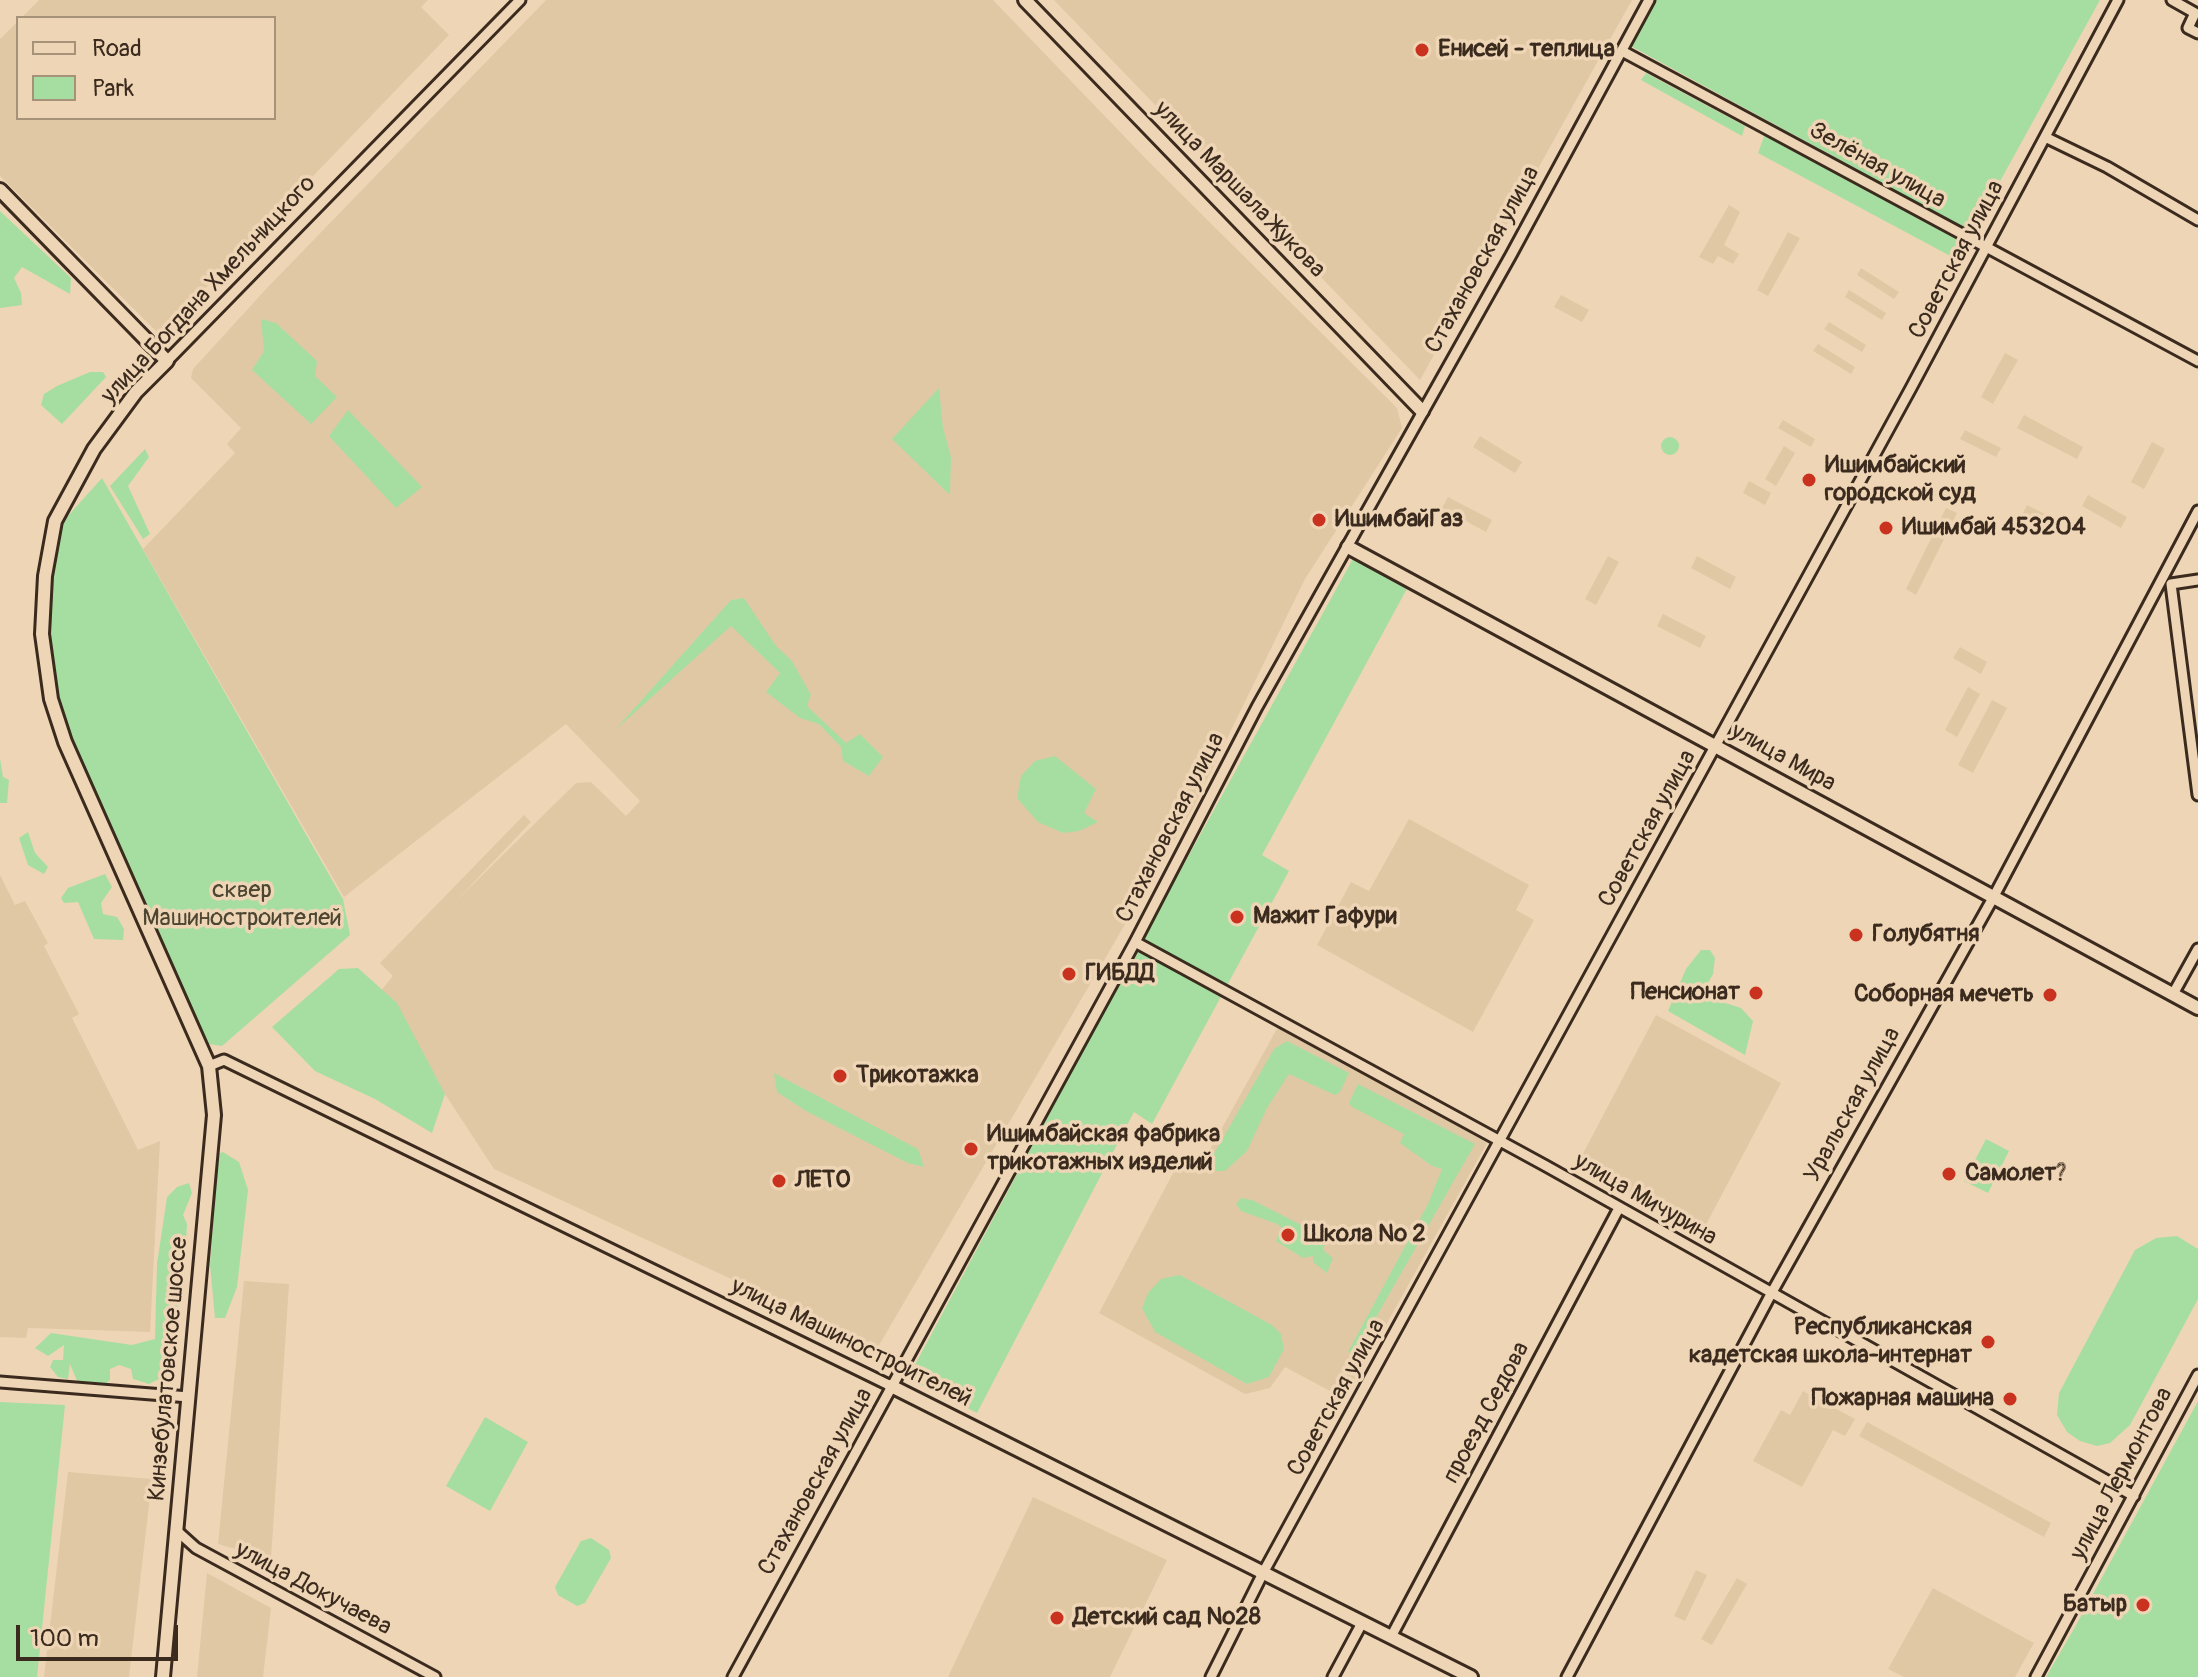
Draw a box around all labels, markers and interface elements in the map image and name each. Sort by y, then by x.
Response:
legend [16,16,276,120]
text: Road [92,34,142,63]
place label: Енисей - теплица [1438,36,1615,64]
marker: Енисей - теплица [1413,41,1431,59]
text: Park [92,74,134,103]
street label: улица Маршала Жукова [1147,96,1331,284]
street label: Зелёная улица [1804,117,1950,215]
street label: Стахановская улица [1420,161,1546,359]
street label: улица Богдана Хмельницкого [96,170,322,410]
street label: Советская улица [1903,176,2011,344]
place label: Ишимбайский городской суд [1825,452,1976,508]
marker: Ишимбайский городской суд [1800,471,1818,489]
place label: ИшимбайГаз [1335,506,1464,534]
marker: ИшимбайГаз [1310,511,1328,529]
place label: Ишимбай 453204 [1902,514,2086,542]
marker: Ишимбай 453204 [1877,519,1895,537]
street label: улица Мира [1726,717,1840,799]
street label: Стахановская улица [1111,728,1231,928]
street label: Советская улица [1593,745,1703,913]
park label: сквер Машиностроителей [142,877,342,933]
place label: Мажит Гафури [1253,903,1397,931]
marker: Мажит Гафури [1228,908,1246,926]
place label: Голубятня [1872,921,1980,949]
marker: Голубятня [1847,926,1865,944]
place label: ГИБДД [1085,960,1154,988]
marker: ГИБДД [1060,965,1078,983]
place label: Пенсионат [1631,979,1740,1007]
place label: Соборная мечеть [1854,981,2034,1009]
marker: Пенсионат [1747,984,1765,1002]
marker: Соборная мечеть [2041,986,2059,1004]
street label: Уральская улица [1799,1023,1907,1187]
place label: Трикотажка [856,1062,979,1090]
marker: Трикотажка [831,1067,849,1085]
place label: Ишимбайская фабрика трикотажных изделий [987,1121,1220,1177]
marker: Ишимбайская фабрика трикотажных изделий [962,1140,980,1158]
street label: улица Мичурина [1568,1147,1722,1253]
place label: Самолет? [1965,1160,2067,1188]
marker: Самолет? [1940,1165,1958,1183]
place label: ЛЕТО [795,1167,850,1195]
marker: ЛЕТО [770,1172,788,1190]
place label: Школа № 2 [1304,1221,1426,1249]
marker: Школа № 2 [1279,1226,1297,1244]
street label: Кинзебулатовское шоссе [143,1236,195,1502]
street label: улица Машиностроителей [726,1272,976,1414]
street label: Советская улица [1282,1314,1392,1482]
place label: Республиканская кадетская школа-интернат [1689,1314,1972,1370]
marker: Республиканская кадетская школа-интернат [1979,1333,1997,1351]
street label: проезд Седова [1438,1337,1536,1489]
street label: Стахановская улица [753,1383,879,1581]
street label: улица Лермонтова [2064,1383,2180,1565]
place label: Пожарная машина [1811,1385,1994,1413]
marker: Пожарная машина [2001,1390,2019,1408]
street label: улица Докучаева [230,1536,396,1642]
place label: Батыр [2063,1591,2127,1619]
marker: Батыр [2134,1596,2152,1614]
place label: Детский сад №28 [1073,1604,1261,1632]
scale bar [20,1609,182,1659]
marker: Детский сад №28 [1048,1609,1066,1627]
text: 100 m [30,1624,99,1653]

